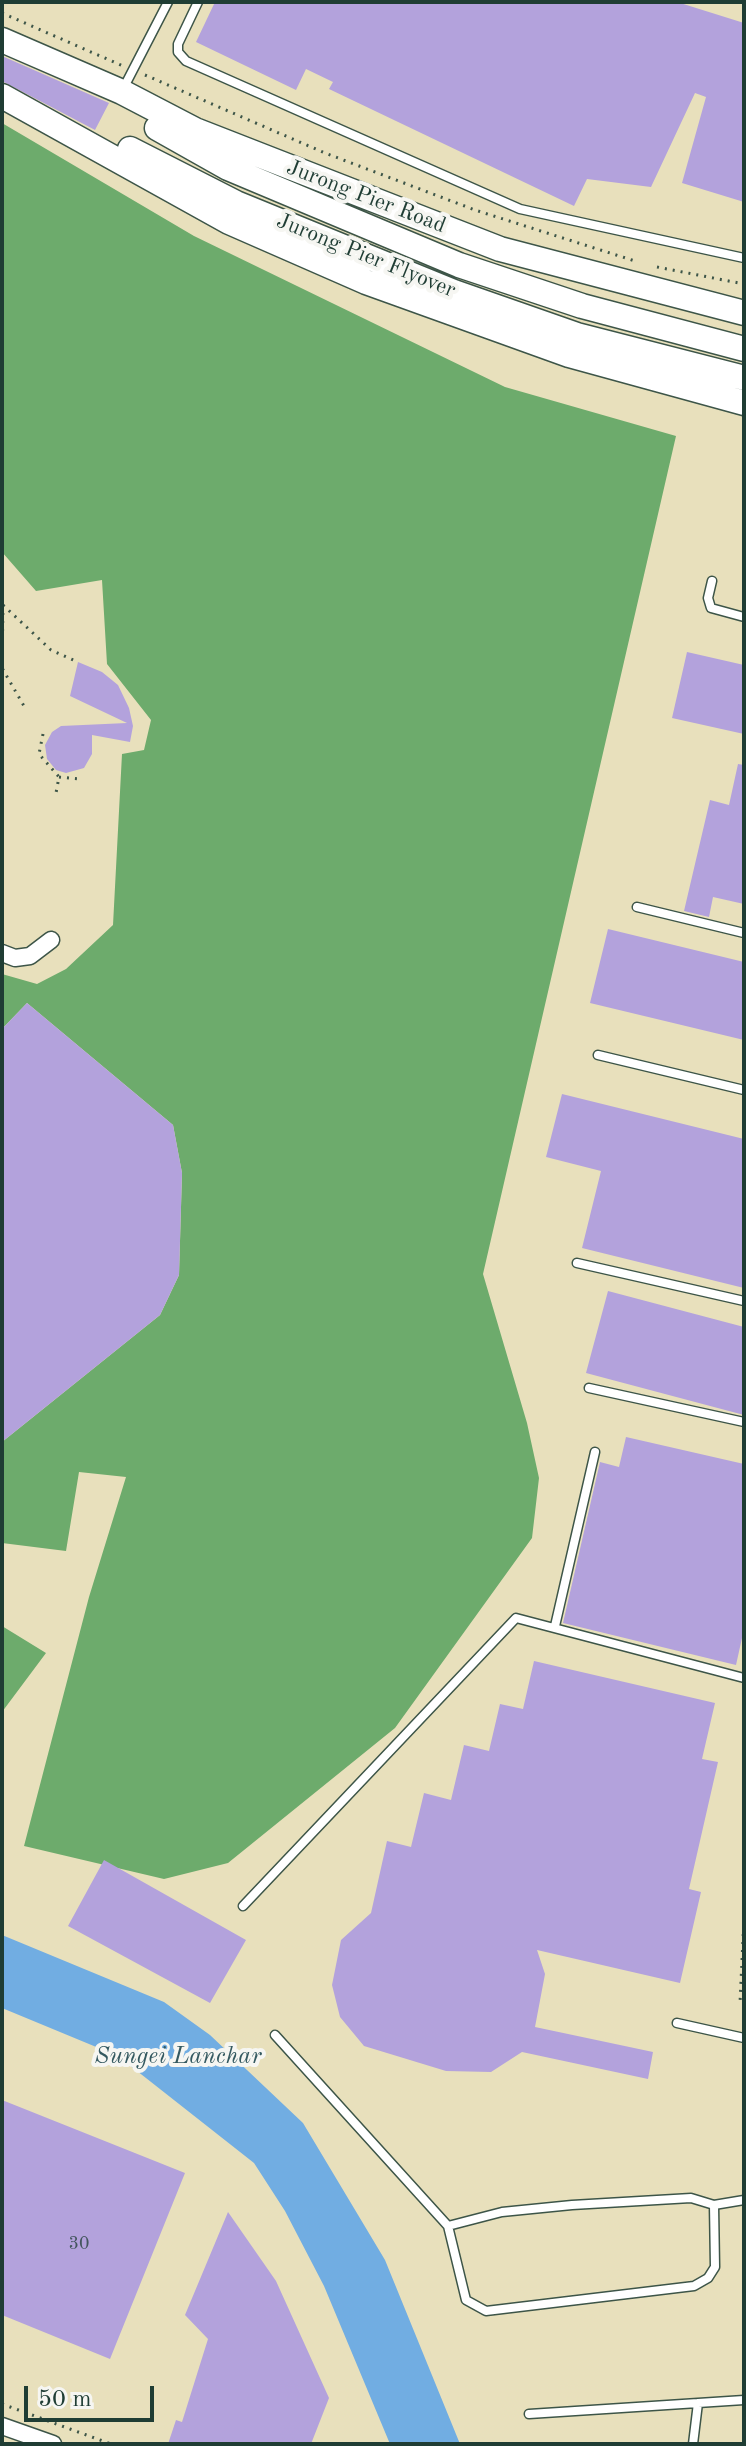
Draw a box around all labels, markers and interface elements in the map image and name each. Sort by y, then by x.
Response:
street label: Jurong Pier Road [283,154,449,240]
street label: Jurong Pier Flyover [273,208,459,304]
water label: Sungei Lanchar [95,2043,261,2071]
house number: 30 [69,2233,89,2255]
scale bar [28,2370,158,2420]
text: 50 m [38,2388,92,2412]

